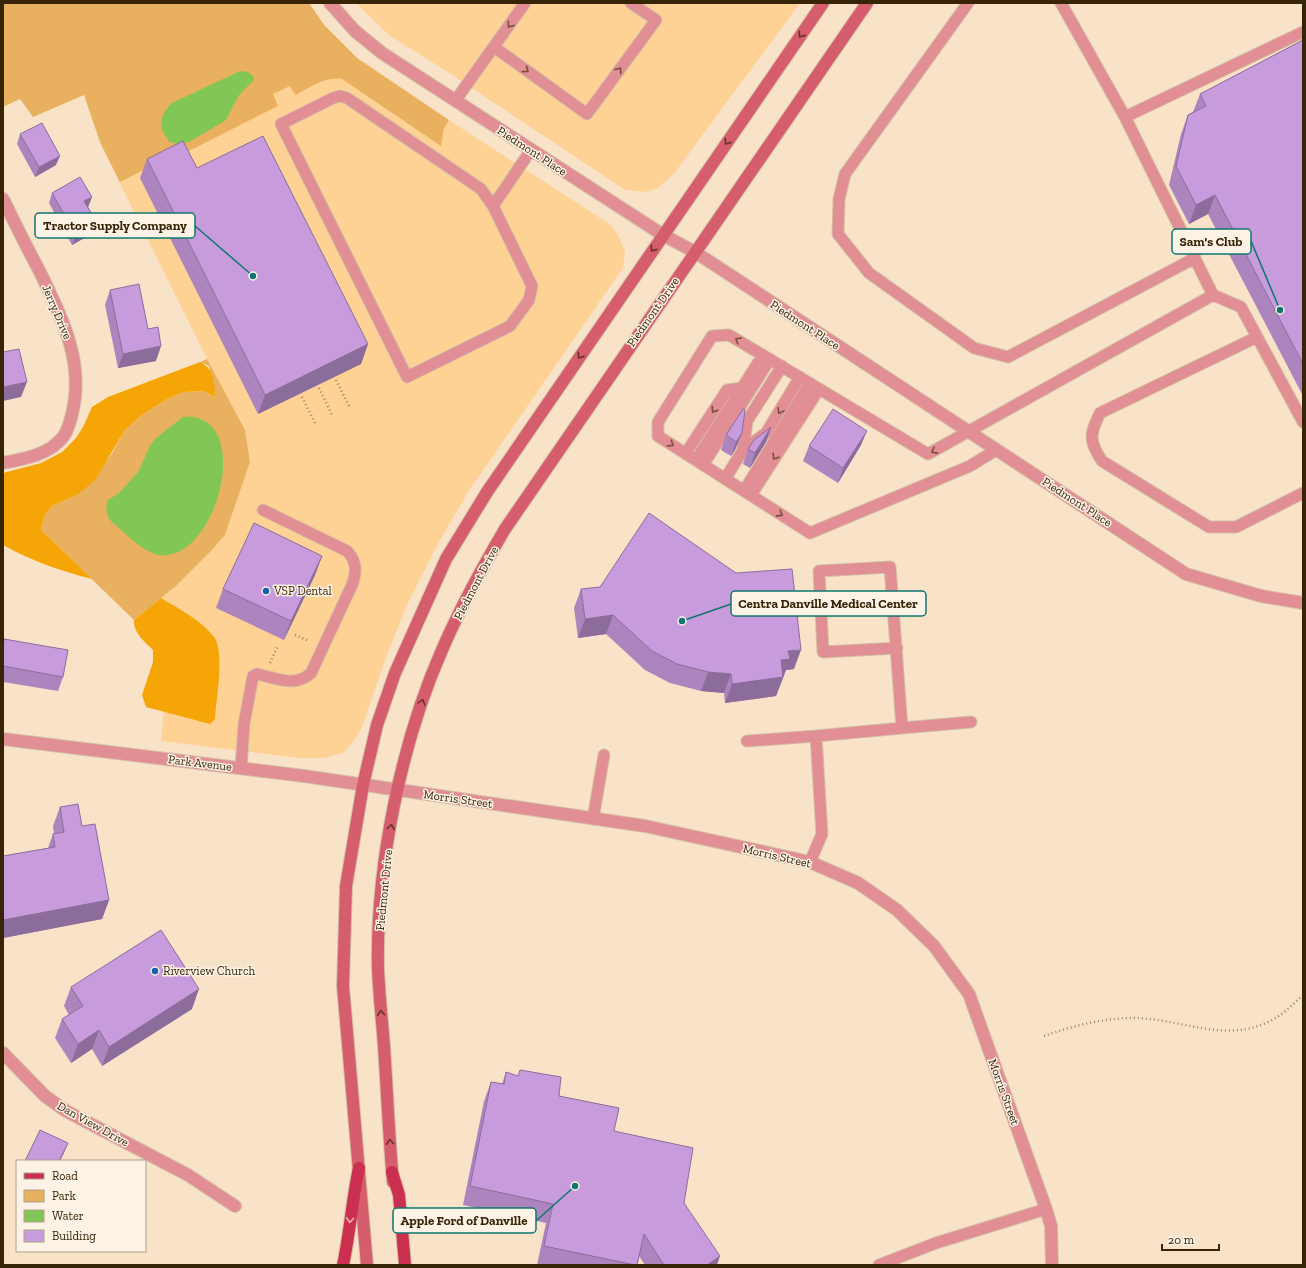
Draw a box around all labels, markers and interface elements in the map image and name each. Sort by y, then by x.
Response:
one-way arrow [507,21,515,28]
one-way arrow [798,31,806,38]
one-way arrow [521,65,528,72]
one-way arrow [614,68,621,75]
street label: Piedmont Place [495,123,570,179]
one-way arrow [724,138,732,145]
callout: Tractor Supply Company [35,213,195,238]
text: Tractor Supply Company [43,218,187,233]
callout: Sam's Club [1172,229,1251,254]
text: Sam's Club [1180,234,1243,249]
one-way arrow [651,245,658,252]
street label: Piedmont Drive [624,274,682,349]
street label: Jerry Drive [39,283,75,342]
street label: Piedmont Place [768,297,843,353]
one-way arrow [735,338,742,345]
one-way arrow [578,352,585,359]
one-way arrow [711,406,719,413]
one-way arrow [777,407,784,414]
one-way arrow [667,439,674,447]
one-way arrow [931,446,938,453]
one-way arrow [773,453,780,460]
street label: Piedmont Place [1040,474,1115,530]
one-way arrow [776,509,783,517]
street label: Piedmont Drive [451,544,501,622]
place label: VSP Dental [273,584,332,598]
marker: VSP Dental [261,586,271,596]
callout: Centra Danville Medical Center [731,591,926,616]
text: Centra Danville Medical Center [738,596,918,611]
one-way arrow [418,698,426,705]
street label: Park Avenue [167,752,233,774]
street label: Morris Street [423,787,494,811]
one-way arrow [386,824,395,830]
street label: Morris Street [742,841,813,871]
street label: Piedmont Drive [373,848,395,931]
place label: Riverview Church [163,964,256,978]
marker: Riverview Church [150,966,160,976]
one-way arrow [377,1010,386,1016]
street label: Morris Street [986,1057,1023,1128]
street label: Dan View Drive [55,1099,132,1150]
one-way arrow [386,1139,394,1145]
legend [16,1160,146,1252]
text: Road [52,1169,78,1183]
text: Park [52,1189,77,1203]
callout: Apple Ford of Danville [393,1208,536,1233]
text: Water [52,1209,84,1223]
text: Apple Ford of Danville [401,1213,528,1228]
one-way arrow [346,1217,355,1223]
scale bar [1162,1226,1219,1252]
text: Building [52,1229,96,1243]
text: 20 m [1168,1233,1195,1247]

